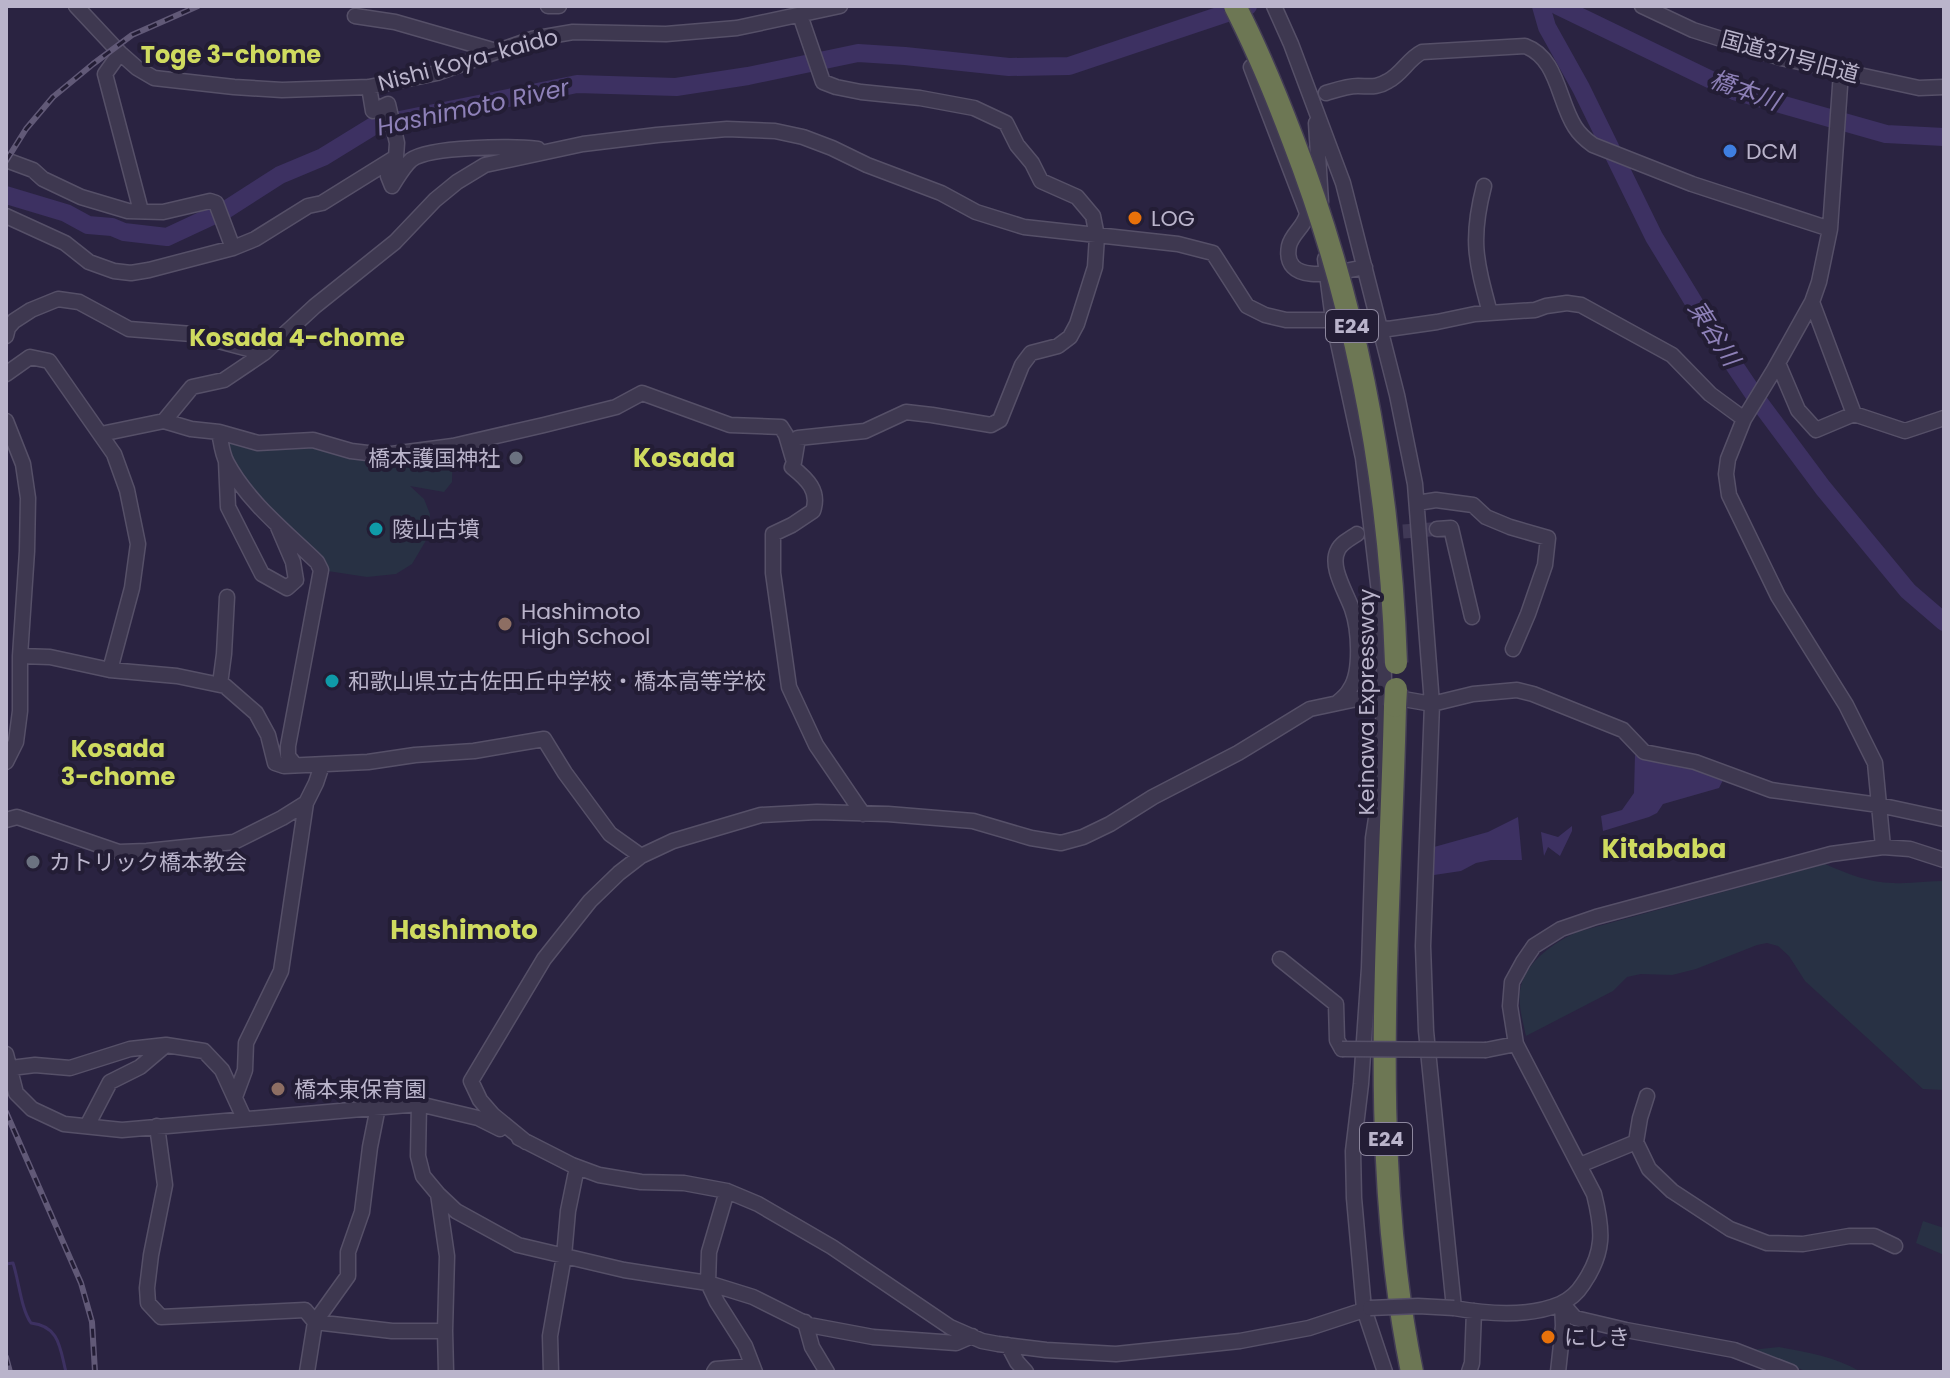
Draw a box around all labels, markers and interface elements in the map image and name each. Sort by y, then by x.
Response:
street label: Nishi Koya-kaido [375,21,561,99]
street label: 国道371号旧道 [1717,24,1863,90]
district label: Toge 3-chome [141,38,321,71]
water label: 橋本川 [1706,62,1787,119]
water label: Hashimoto River [374,70,573,143]
place label: DCM [1746,136,1797,167]
marker: DCM [1721,142,1739,160]
place label: LOG [1151,203,1195,234]
marker: LOG [1126,209,1144,227]
water label: 東谷川 [1681,294,1749,375]
road number: E24 [1326,310,1378,342]
district label: Kosada 4-chome [189,321,405,354]
district label: Kosada [633,440,735,476]
place label: 橋本護国神社 [368,443,500,474]
marker: 橋本護国神社 [507,449,525,467]
place label: 陵山古墳 [392,514,480,545]
marker: 陵山古墳 [367,520,385,538]
street label: Keinawa Expressway [1351,588,1382,815]
place label: Hashimoto High School [521,596,650,652]
marker: Hashimoto High School [496,615,514,633]
place label: 和歌山県立古佐田丘中学校・橋本高等学校 [348,666,766,697]
marker: 和歌山県立古佐田丘中学校・橋本高等学校 [323,672,341,690]
district label: Kosada 3-chome [61,732,176,793]
district label: Kitababa [1602,831,1726,867]
place label: カトリック橋本教会 [49,847,247,878]
marker: カトリック橋本教会 [24,853,42,871]
district label: Hashimoto [390,912,538,948]
place label: 橋本東保育園 [294,1074,426,1105]
marker: 橋本東保育園 [269,1080,287,1098]
road number: E24 [1360,1123,1412,1155]
place label: にしき [1564,1322,1630,1353]
marker: にしき [1539,1328,1557,1346]

